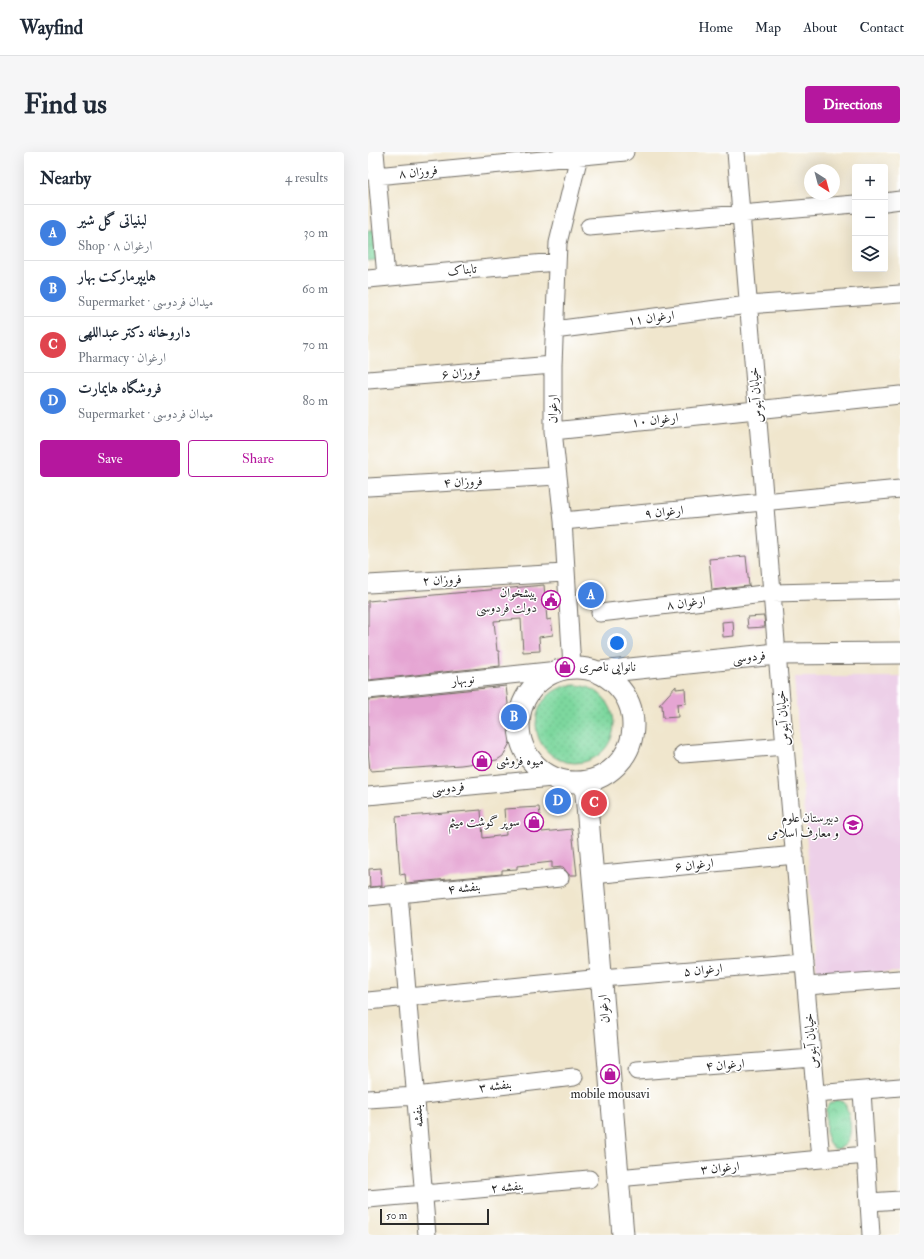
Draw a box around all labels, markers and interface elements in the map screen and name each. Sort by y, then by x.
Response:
text: Wayfind [20,16,83,40]
text: Home [698,19,733,36]
text: Map [755,19,781,36]
text: About [803,19,837,36]
text: Contact [859,19,904,36]
button: Directions [805,86,900,123]
text: Find us [24,87,107,122]
street label: فروزان ۸ [398,162,439,182]
north arrow [804,164,840,200]
map controls [852,164,888,272]
button: + [852,164,888,200]
text: Nearby [40,168,91,189]
text: 4 results [285,170,328,186]
button: − [852,200,888,236]
text: لبنیاتی گل شیر [78,211,147,230]
text: A [49,225,57,241]
text: 30 m [304,225,328,241]
button: layers [852,236,888,272]
text: Shop · ارغوان ۸ [78,238,152,254]
street label: تابناک [447,261,478,279]
text: هایپرمارکت بهار [78,267,156,286]
text: B [49,281,57,297]
text: 60 m [302,281,328,297]
text: Supermarket · میدان فردوسی [78,294,213,310]
street label: ارغوان ۱۱ [627,307,675,329]
text: داروخانه دکتر عبداللهی [78,323,191,342]
text: C [48,337,58,353]
text: 70 m [303,337,328,353]
text: Pharmacy · ارغوان [78,350,166,366]
street label: فروزان ۶ [441,363,481,383]
street label: خیابان آبنوس [746,366,766,424]
text: فروشگاه هایمارت [78,379,162,398]
text: D [48,393,58,409]
text: 80 m [302,393,328,409]
street label: ارغوان [545,394,561,424]
text: Supermarket · میدان فردوسی [78,406,213,422]
street label: ارغوان ۱۰ [631,410,679,430]
button: Save [40,440,180,477]
button: Share [188,440,328,477]
street label: فروزان ۴ [443,473,483,491]
street label: ارغوان ۹ [644,502,684,522]
street label: فروزان ۲ [422,571,462,589]
pin: A [578,580,604,610]
place label: پیشخوان دولت فردوسی [476,585,537,617]
public building icon: پیشخوان دولت فردوسی [540,589,562,611]
street label: ارغوان ۸ [666,593,707,613]
your location [607,633,627,653]
street label: فردوسی [732,647,767,668]
shop icon: نانوایی ناصری [554,656,576,678]
place label: نانوایی ناصری [579,659,636,675]
street label: نوبهار [449,671,475,689]
street label: خیابان آبنوس [773,689,793,747]
pin: B [501,702,527,732]
shop icon: میوه فروشی [471,750,493,772]
place label: میوه فروشی [496,753,544,770]
street label: فردوسی [431,779,466,798]
pin: D [545,786,571,816]
pin: C [581,788,607,818]
place label: دبیرستان علوم و معارف اسلامی [767,810,839,841]
shop icon: سوپر گوشت میثم [523,811,545,833]
place label: سوپر گوشت میثم [448,814,520,835]
school or university icon: دبیرستان علوم و معارف اسلامی [842,814,864,836]
street label: ارغوان ۶ [674,855,715,875]
street label: بنفشه ۴ [447,878,481,898]
street label: ارغوان ۵ [683,960,723,980]
street label: ارغوان [595,994,613,1024]
street label: خیابان آبنوس [801,1012,821,1070]
street label: ارغوان ۴ [705,1056,745,1074]
shop icon: mobile mousavi [599,1063,621,1085]
street label: بنفشه ۳ [478,1076,512,1096]
place label: mobile mousavi [570,1086,650,1102]
street label: بنفشه [409,1104,427,1128]
street label: ارغوان ۳ [700,1158,740,1178]
street label: بنفشه ۲ [490,1178,524,1196]
scale bar [380,1207,489,1226]
text: 50 m [386,1209,407,1222]

